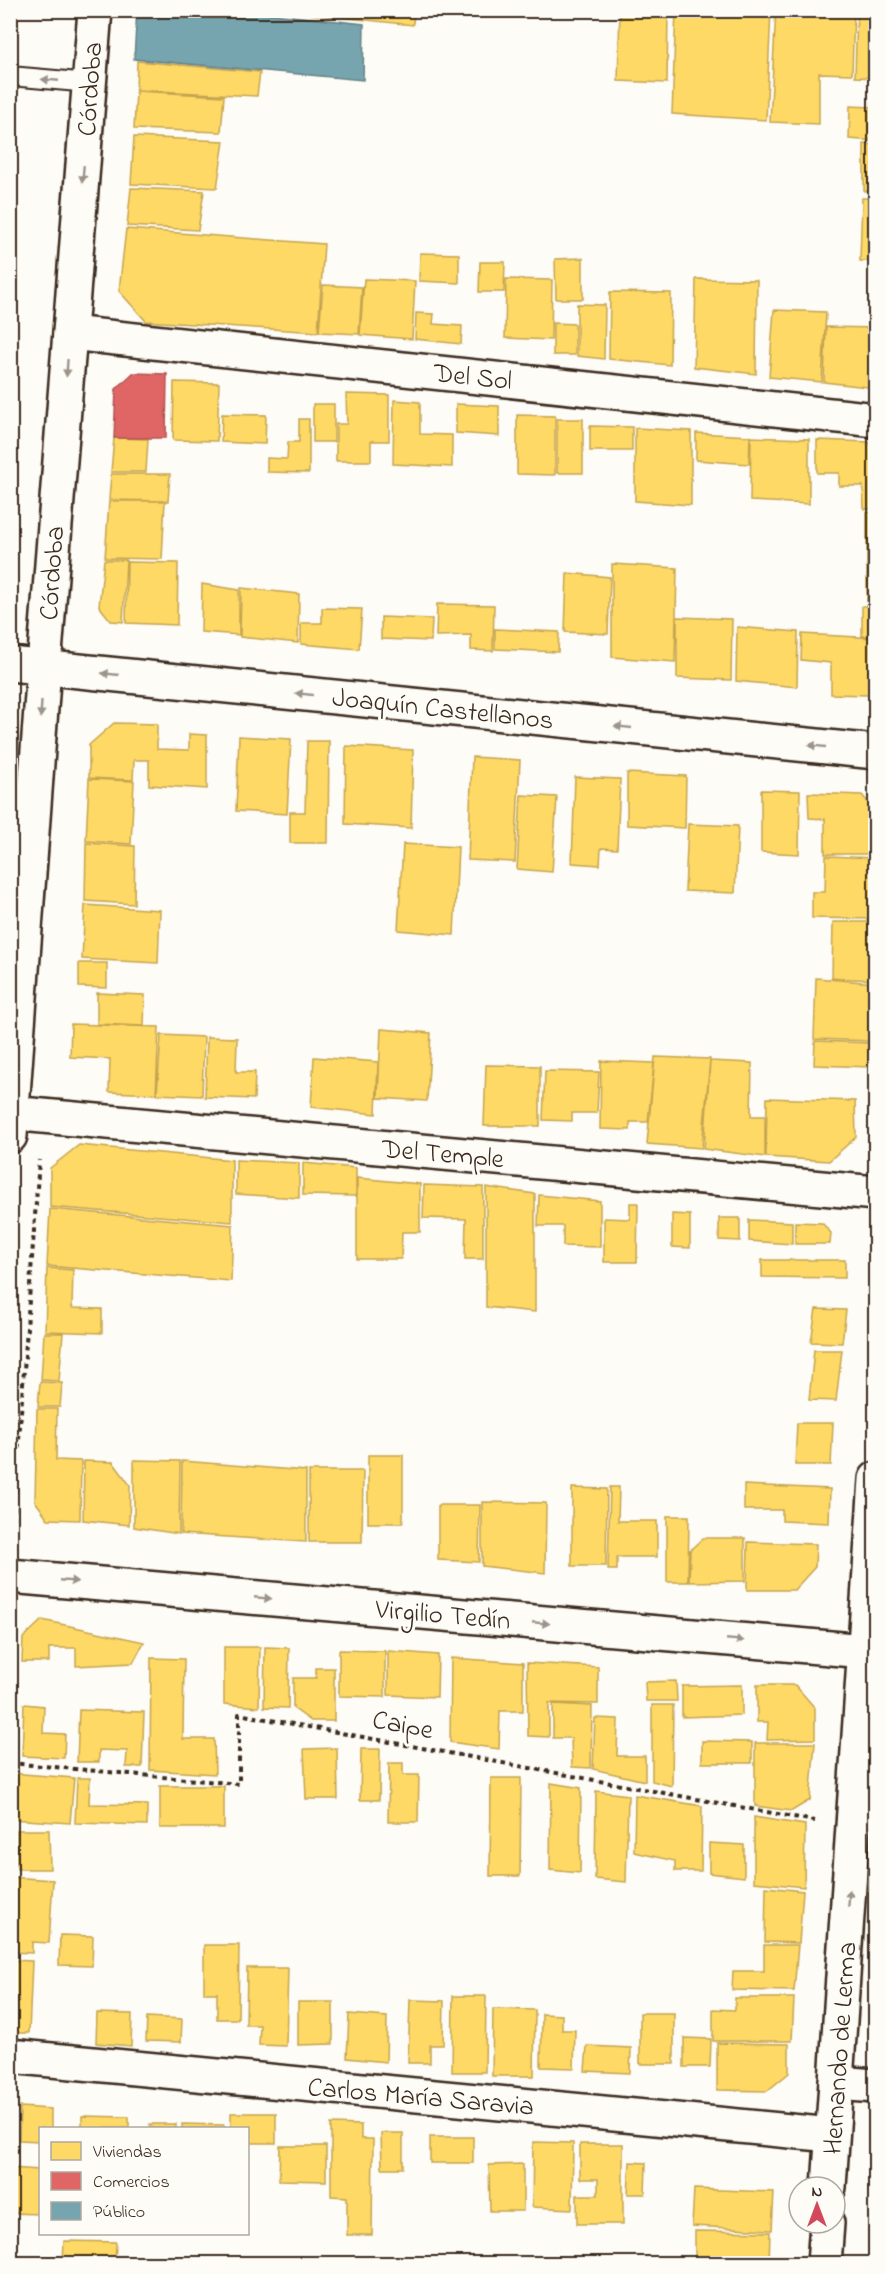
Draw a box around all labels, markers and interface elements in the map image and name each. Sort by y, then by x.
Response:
street label: Córdoba [69,41,114,138]
one-way arrow [41,75,60,85]
one-way arrow [78,164,87,183]
street label: Del Sol [431,355,514,402]
one-way arrow [62,358,72,377]
street label: Córdoba [31,525,76,622]
one-way arrow [100,669,119,679]
street label: Joaquín Castellanos [330,679,555,742]
one-way arrow [294,689,313,699]
one-way arrow [36,699,45,718]
one-way arrow [614,722,633,732]
one-way arrow [808,741,827,751]
street label: Del Temple [379,1131,506,1180]
one-way arrow [59,1576,78,1586]
street label: Virgilio Tedín [373,1591,512,1642]
one-way arrow [254,1593,273,1603]
one-way arrow [532,1618,551,1627]
one-way arrow [726,1635,745,1644]
street label: Caipe [369,1701,437,1752]
one-way arrow [844,1889,854,1908]
street label: Hernando de Lerma [815,1940,868,2156]
street label: Carlos María Saravia [306,2069,536,2128]
legend [39,2127,249,2235]
text: Viviendas [92,2140,162,2166]
text: Comercios [93,2170,170,2196]
north arrow [787,2175,847,2235]
text: N [812,2180,823,2204]
text: Público [93,2200,145,2226]

